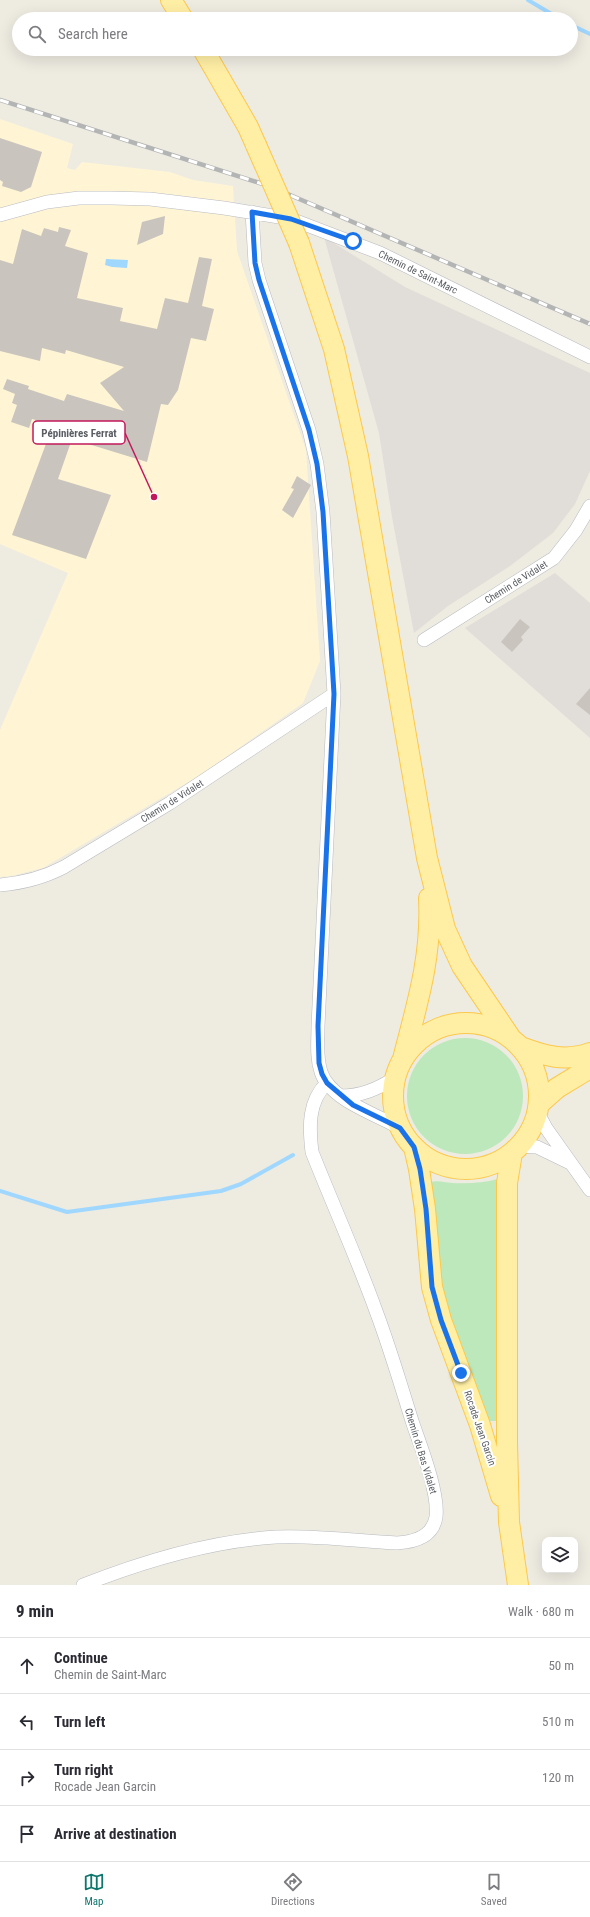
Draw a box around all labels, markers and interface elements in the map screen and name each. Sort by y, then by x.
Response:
search box [12,12,578,56]
icon: search [26,23,48,45]
text: Search here [58,25,128,43]
route start [344,232,362,250]
street label: Chemin de Saint-Marc [377,248,460,296]
callout: Pépinières Ferrat [33,421,125,444]
text: Pépinières Ferrat [41,427,117,440]
street label: Chemin de Vidalet [483,558,549,606]
street label: Chemin de Vidalet [139,777,205,825]
route end [452,1364,470,1382]
street label: Rocade Jean Garcin [462,1389,498,1467]
street label: Chemin du Bas Vidalet [403,1407,439,1495]
map controls [542,1537,578,1573]
button: layers [542,1537,578,1573]
text: 9 min [16,1601,54,1621]
text: Walk · 680 m [508,1604,574,1619]
text: Continue [54,1649,108,1667]
icon: ahead [16,1655,38,1677]
text: 50 m [548,1658,574,1673]
text: Chemin de Saint-Marc [54,1667,167,1682]
icon: left [16,1711,38,1733]
text: Turn left [54,1713,105,1731]
text: 510 m [542,1714,574,1729]
text: Turn right [54,1761,113,1779]
icon: right [16,1767,38,1789]
text: 120 m [542,1770,574,1785]
text: Rocade Jean Garcin [54,1779,156,1794]
icon: arrive [16,1823,38,1845]
text: Arrive at destination [54,1825,177,1843]
tab: Map [83,1871,105,1908]
tab: Directions [271,1871,315,1908]
tab: Saved [481,1871,507,1908]

